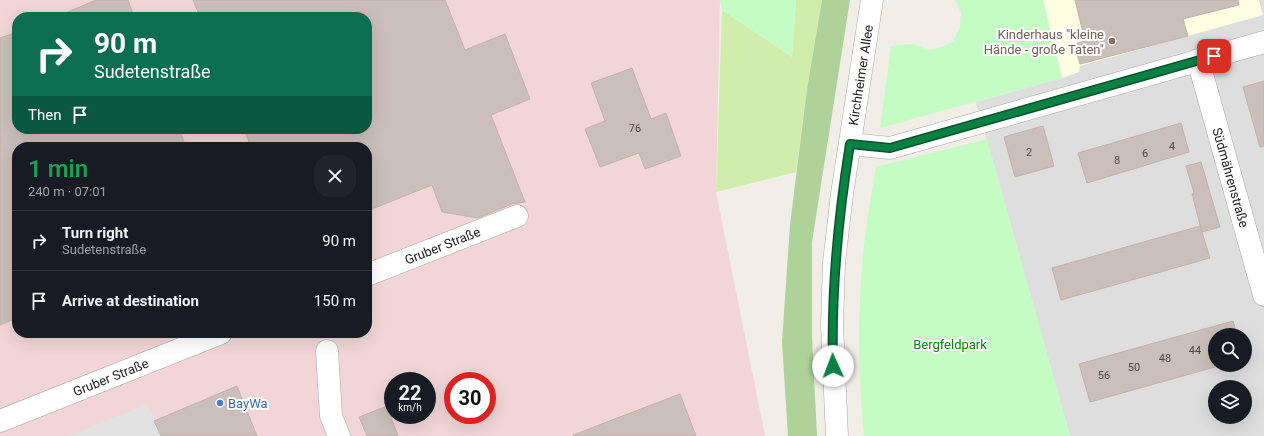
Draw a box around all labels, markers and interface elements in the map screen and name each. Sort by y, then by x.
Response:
street label: Kirchheimer Allee [845,24,876,126]
text: 90 m [94,27,157,60]
place label: Kinderhaus "kleine Hände - große Taten" [984,27,1104,57]
icon: right [28,28,80,80]
marker: Kinderhaus "kleine Hände - große Taten" [1107,36,1117,46]
pin [1197,39,1231,73]
icon: arrive [1203,45,1225,67]
text: Sudetenstraße [94,61,211,82]
icon: arrive [69,104,91,126]
text: Then [28,106,61,124]
house number: 76 [629,122,641,135]
street label: Südmährenstraße [1210,126,1252,229]
house number: 4 [1169,140,1175,153]
house number: 2 [1026,146,1032,159]
house number: 6 [1142,147,1148,160]
house number: 8 [1114,154,1120,167]
text: 1 min [28,155,88,183]
button: close [314,155,356,197]
text: 240 m · 07:01 [28,184,107,199]
text: Turn right [62,224,128,242]
street label: Gruber Straße [402,224,483,267]
icon: right [28,230,50,252]
text: 90 m [322,232,356,250]
text: Sudetenstraße [62,242,146,257]
icon: arrive [28,290,50,312]
text: Arrive at destination [62,292,199,310]
text: 150 m [314,292,356,310]
map controls [1208,328,1252,424]
button: search [1208,328,1252,372]
park label: Bergfeldpark [913,337,987,352]
house number: 44 [1189,344,1201,357]
position arrow [812,345,854,387]
house number: 48 [1159,352,1171,365]
street label: Gruber Straße [71,355,151,399]
house number: 50 [1128,361,1140,374]
house number: 56 [1098,369,1110,382]
speed limit sign: 30 [444,372,496,424]
button: layers [1208,380,1252,424]
text: 22 [399,381,421,405]
place label: BayWa [228,396,268,411]
marker: BayWa [215,398,225,408]
text: km/h [398,402,422,413]

